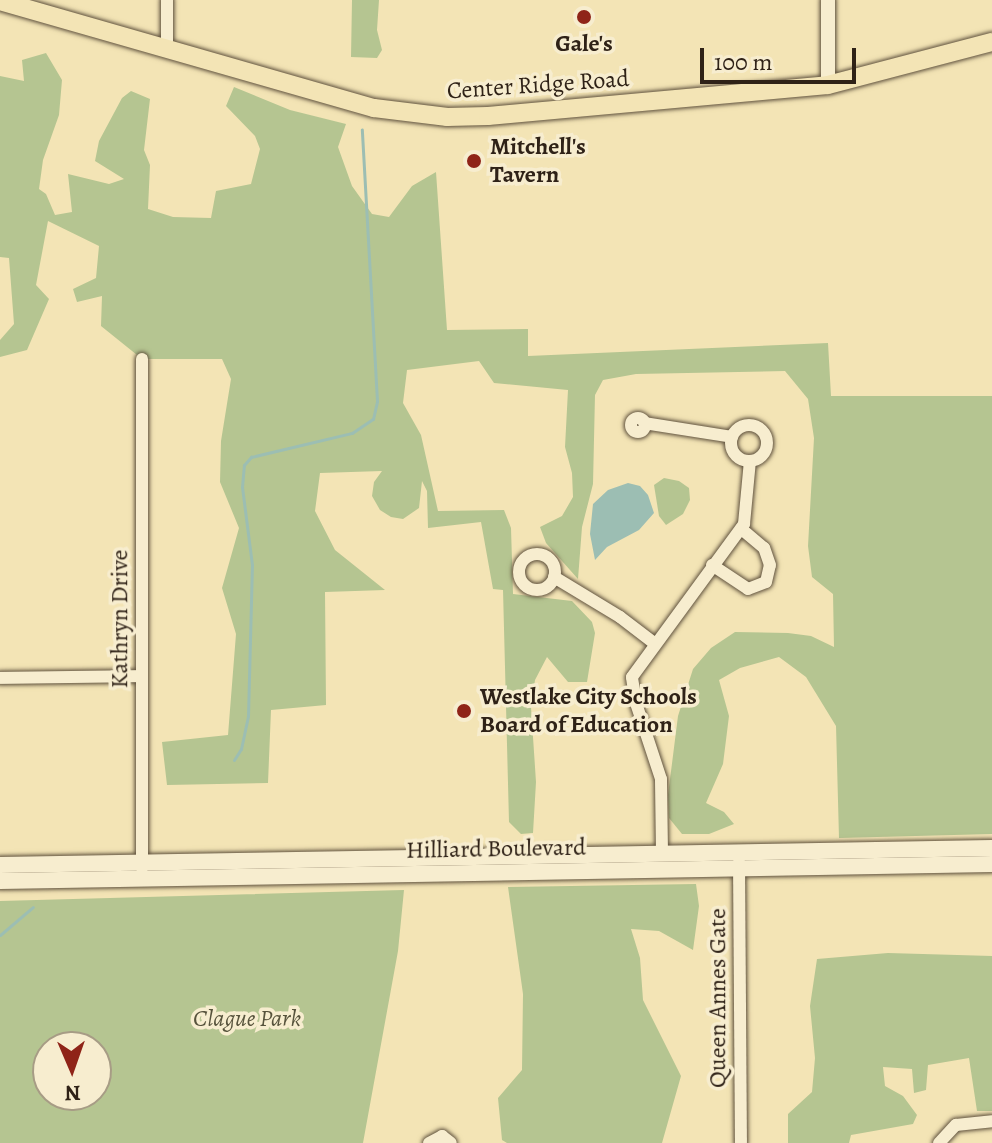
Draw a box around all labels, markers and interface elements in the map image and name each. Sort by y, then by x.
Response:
marker: Gale's [575,8,593,26]
place label: Gale's [555,30,613,58]
scale bar [704,32,860,82]
text: 100 m [714,46,773,78]
street label: Center Ridge Road [446,64,630,106]
place label: Mitchell's Tavern [490,133,586,189]
marker: Mitchell's Tavern [465,152,483,170]
street label: Kathryn Drive [106,550,134,688]
place label: Westlake City Schools Board of Education [480,683,697,739]
marker: Westlake City Schools Board of Education [455,702,473,720]
street label: Hilliard Boulevard [406,833,586,865]
street label: Queen Annes Gate [704,908,732,1088]
park label: Clague Park [193,1005,301,1033]
north arrow [32,1031,112,1111]
text: N [64,1078,81,1108]

